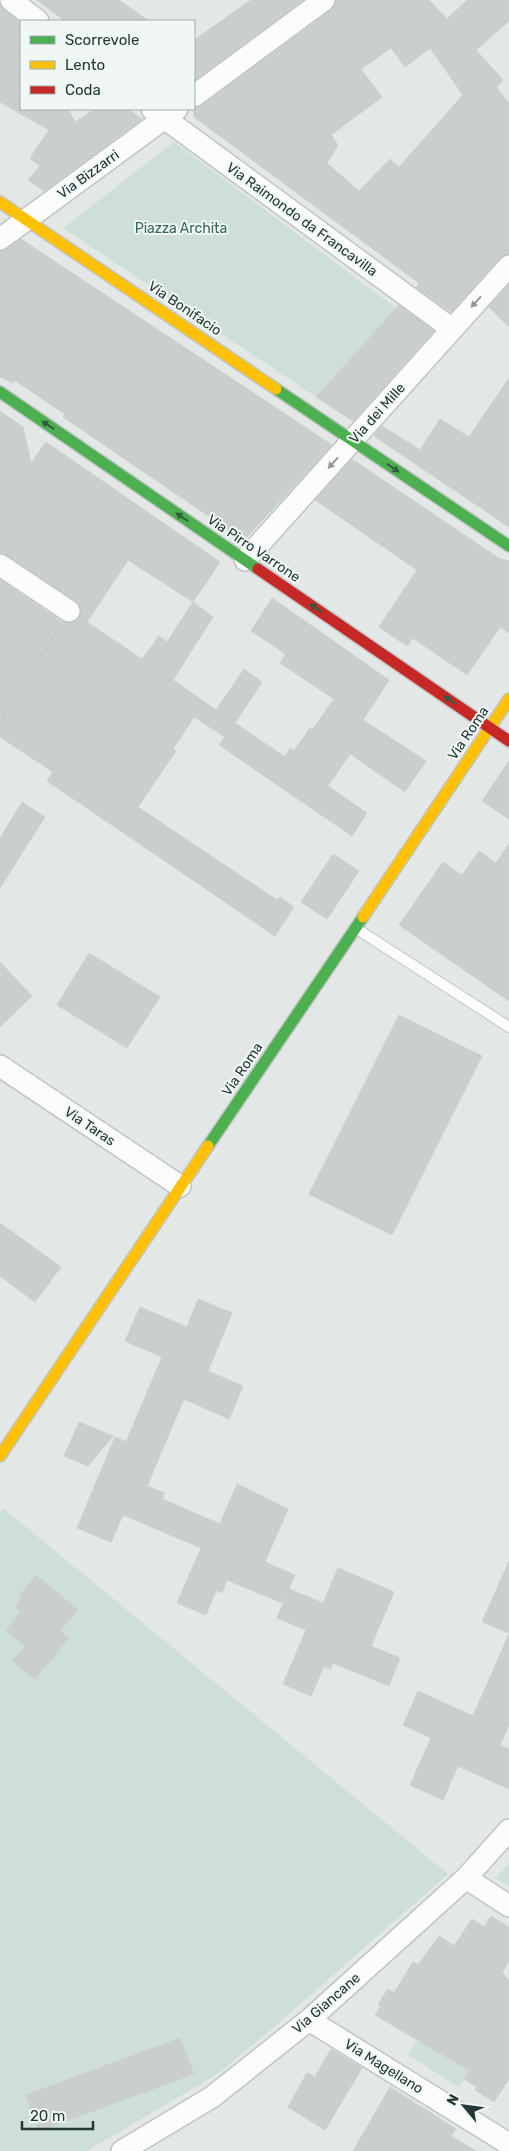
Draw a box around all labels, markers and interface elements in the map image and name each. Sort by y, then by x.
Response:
legend [20,20,195,110]
text: Scorrevole [65,31,139,49]
text: Lento [65,56,105,74]
text: Coda [65,81,101,99]
street label: Via Bizzarri [54,146,123,203]
street label: Via Raimondo da Francavilla [223,159,381,280]
park label: Piazza Archita [135,220,227,237]
street label: Via Bonifacio [145,278,225,339]
one-way arrow [471,296,482,309]
street label: Via dei Mille [346,379,409,447]
one-way arrow [41,420,54,430]
one-way arrow [327,456,339,468]
one-way arrow [387,463,400,472]
street label: Via Pirro Varrone [204,511,304,586]
one-way arrow [175,512,188,522]
one-way arrow [309,604,323,613]
one-way arrow [443,695,457,705]
street label: Via Roma [444,703,493,763]
street label: Via Roma [218,1039,267,1099]
street label: Via Taras [61,1103,118,1150]
street label: Via Giancane [289,1969,364,2038]
street label: Via Magellano [341,2035,426,2097]
north arrow [439,2081,489,2131]
text: N [443,2091,463,2108]
scale bar [22,2098,94,2130]
text: 20 m [30,2107,65,2125]

